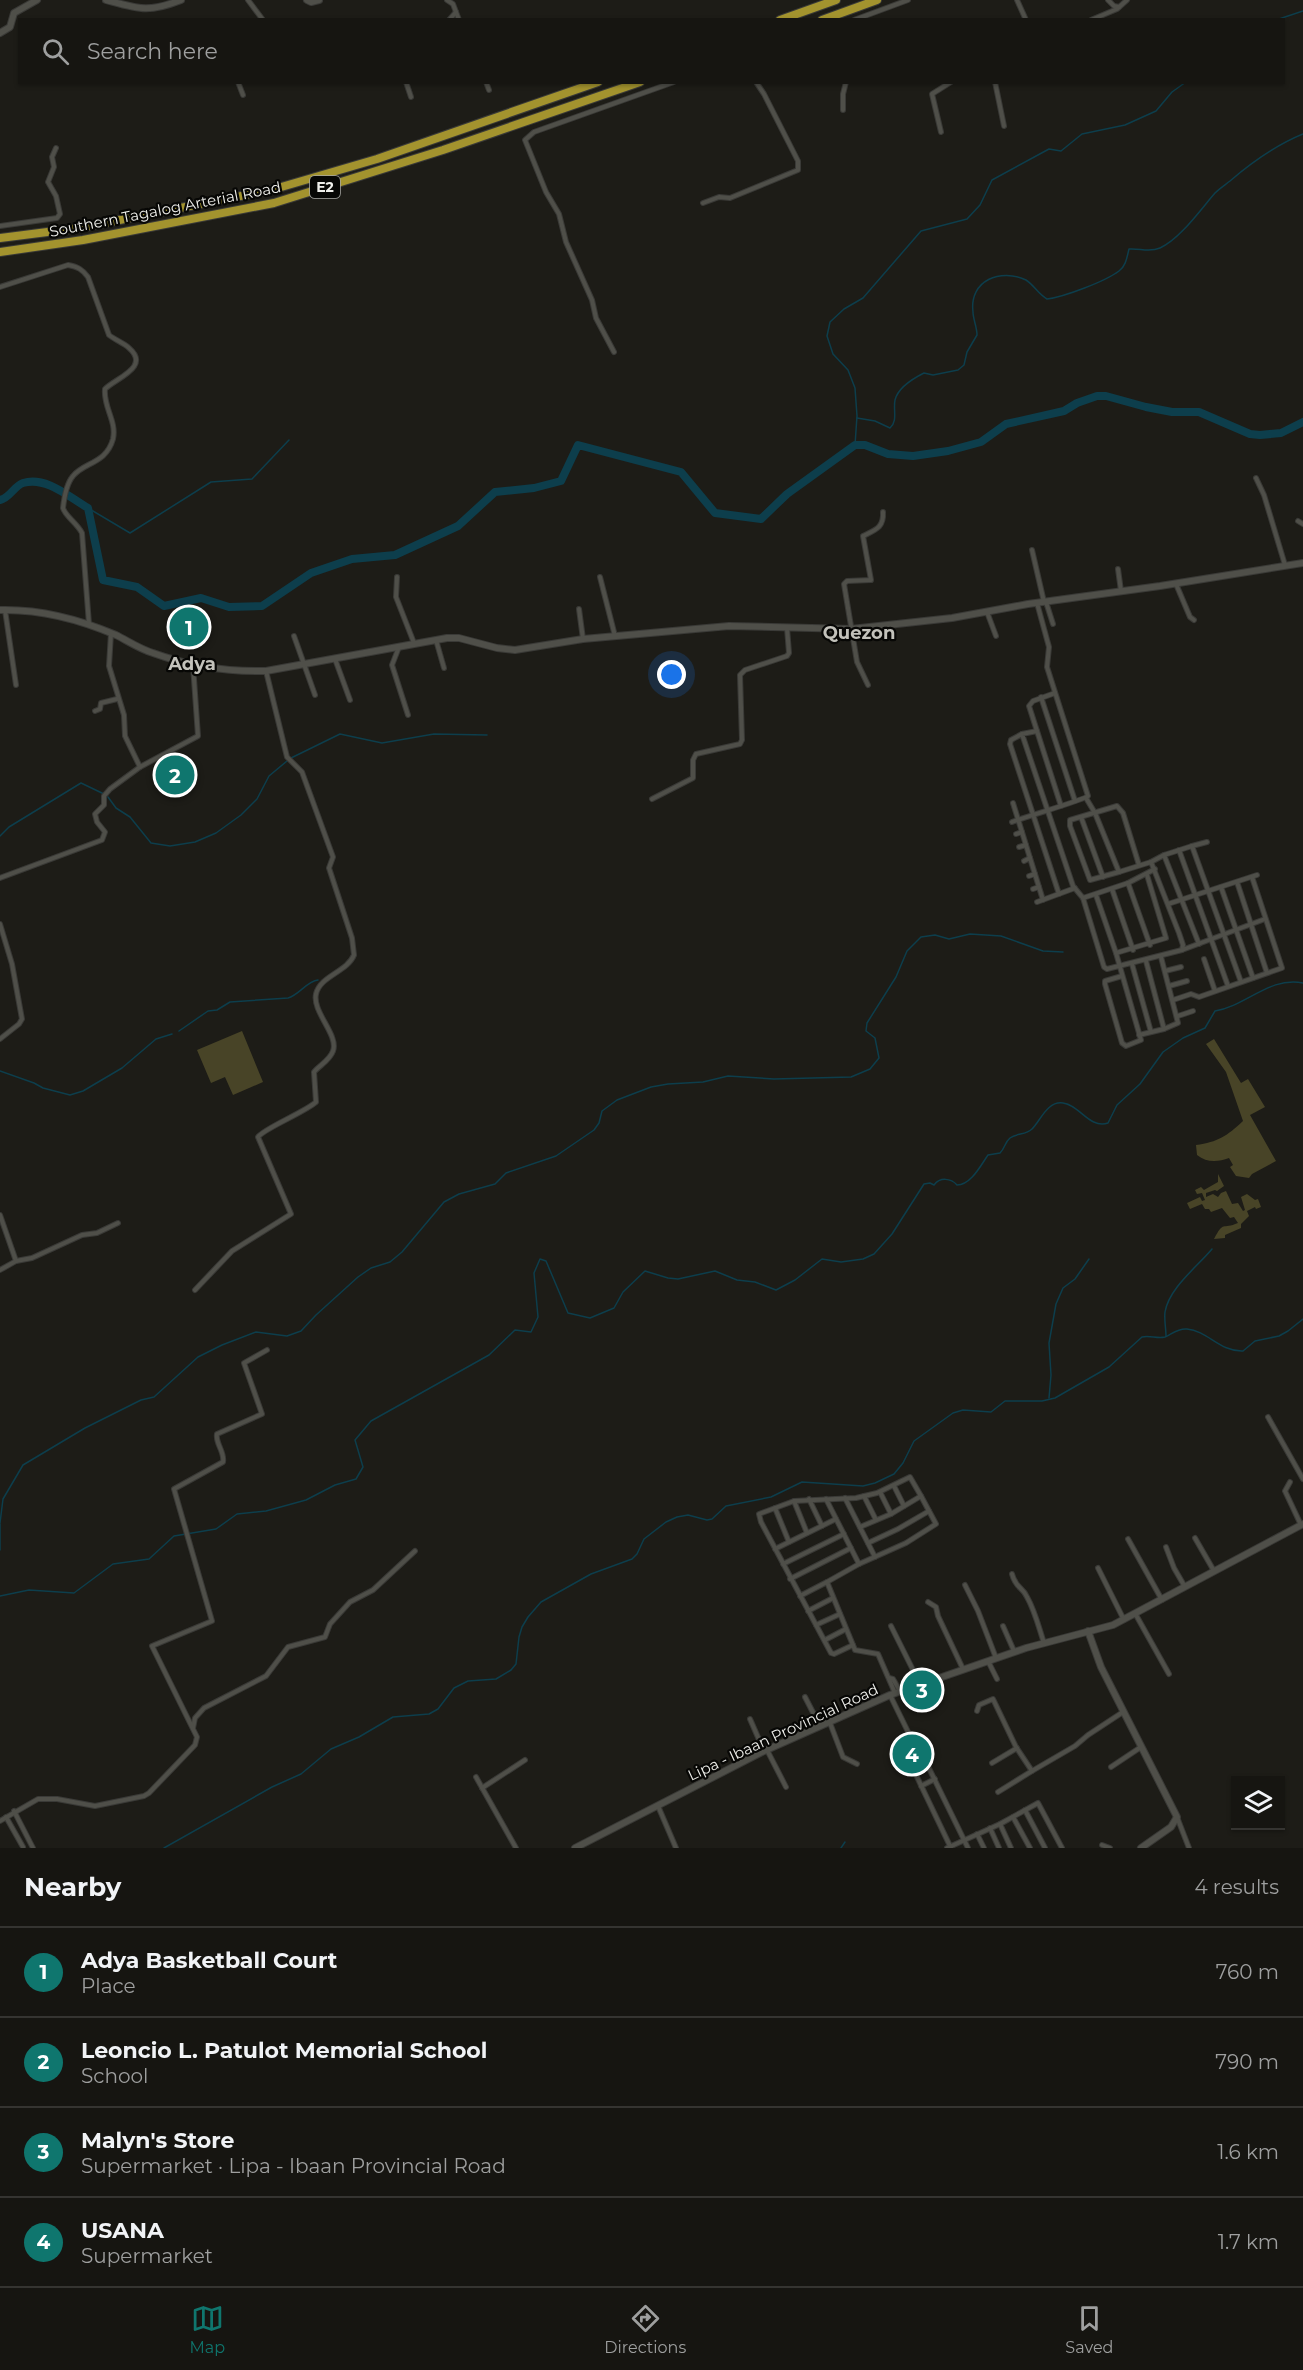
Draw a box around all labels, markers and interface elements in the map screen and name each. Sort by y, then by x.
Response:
search box [18,18,1285,84]
icon: search [39,35,72,68]
text: Search here [87,38,218,65]
road number: E2 [310,176,340,198]
street label: Southern Tagalog Arterial Road [48,177,282,241]
pin: 1 [170,604,208,650]
district label: Quezon [823,622,895,644]
district label: Adya [167,653,216,675]
your location [657,660,686,689]
pin: 2 [156,752,195,798]
pin: 3 [902,1668,942,1712]
street label: Lipa - Ibaan Provincial Road [685,1679,881,1785]
pin: 4 [892,1732,932,1776]
map controls [1231,1776,1285,1830]
button: layers [1231,1776,1285,1830]
text: Nearby [24,1871,121,1903]
text: 4 results [1194,1875,1279,1899]
text: Adya Basketball Court [81,1947,337,1974]
text: 1 [40,1960,47,1984]
text: 760 m [1216,1960,1279,1984]
text: Place [81,1974,136,1998]
text: Leoncio L. Patulot Memorial School [81,2037,487,2064]
text: 2 [38,2050,49,2074]
text: 790 m [1215,2050,1279,2074]
text: School [81,2064,148,2088]
text: Malyn's Store [81,2127,234,2154]
text: 3 [38,2140,49,2164]
text: 1.6 km [1217,2140,1279,2164]
text: Supermarket · Lipa - Ibaan Provincial Road [81,2154,506,2178]
text: USANA [81,2217,164,2244]
text: 4 [37,2230,50,2254]
text: 1.7 km [1218,2230,1279,2254]
text: Supermarket [81,2244,213,2268]
tab: Map [190,2302,225,2357]
tab: Directions [604,2302,686,2357]
tab: Saved [1065,2302,1113,2357]

